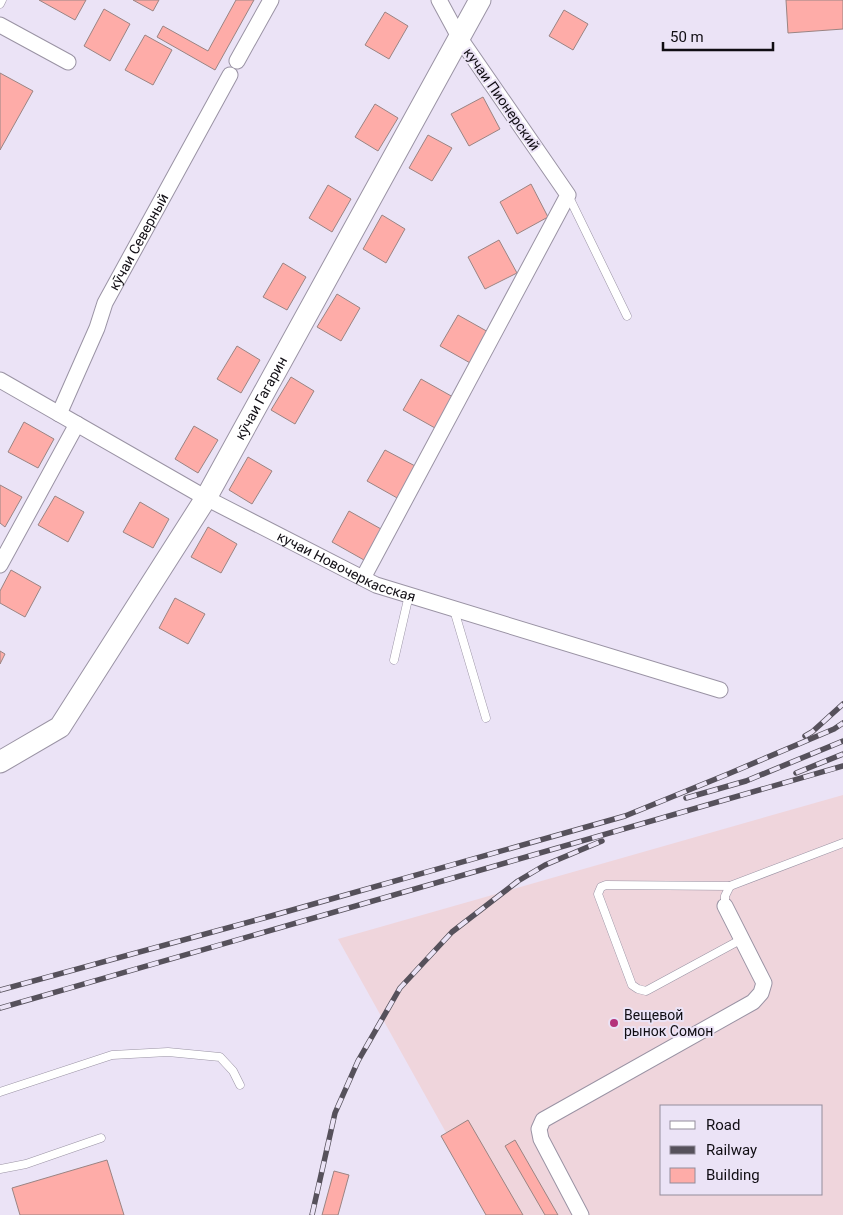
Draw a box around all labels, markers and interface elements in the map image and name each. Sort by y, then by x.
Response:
scale bar [663,20,773,52]
text: 50 m [670,28,704,46]
street label: кучаи Пионерский [461,45,543,153]
street label: кӯчаи Северный [106,191,171,293]
street label: кӯчаи Гагарин [232,354,290,443]
street label: кучаи Новочеркасская [275,528,418,605]
place label: Вещевой рынок Сомон [624,1007,713,1039]
marker: Вещевой рынок Сомон [608,1017,620,1029]
legend [660,1105,823,1195]
text: Road [706,1116,740,1134]
text: Railway [706,1141,757,1159]
text: Building [706,1166,760,1184]

